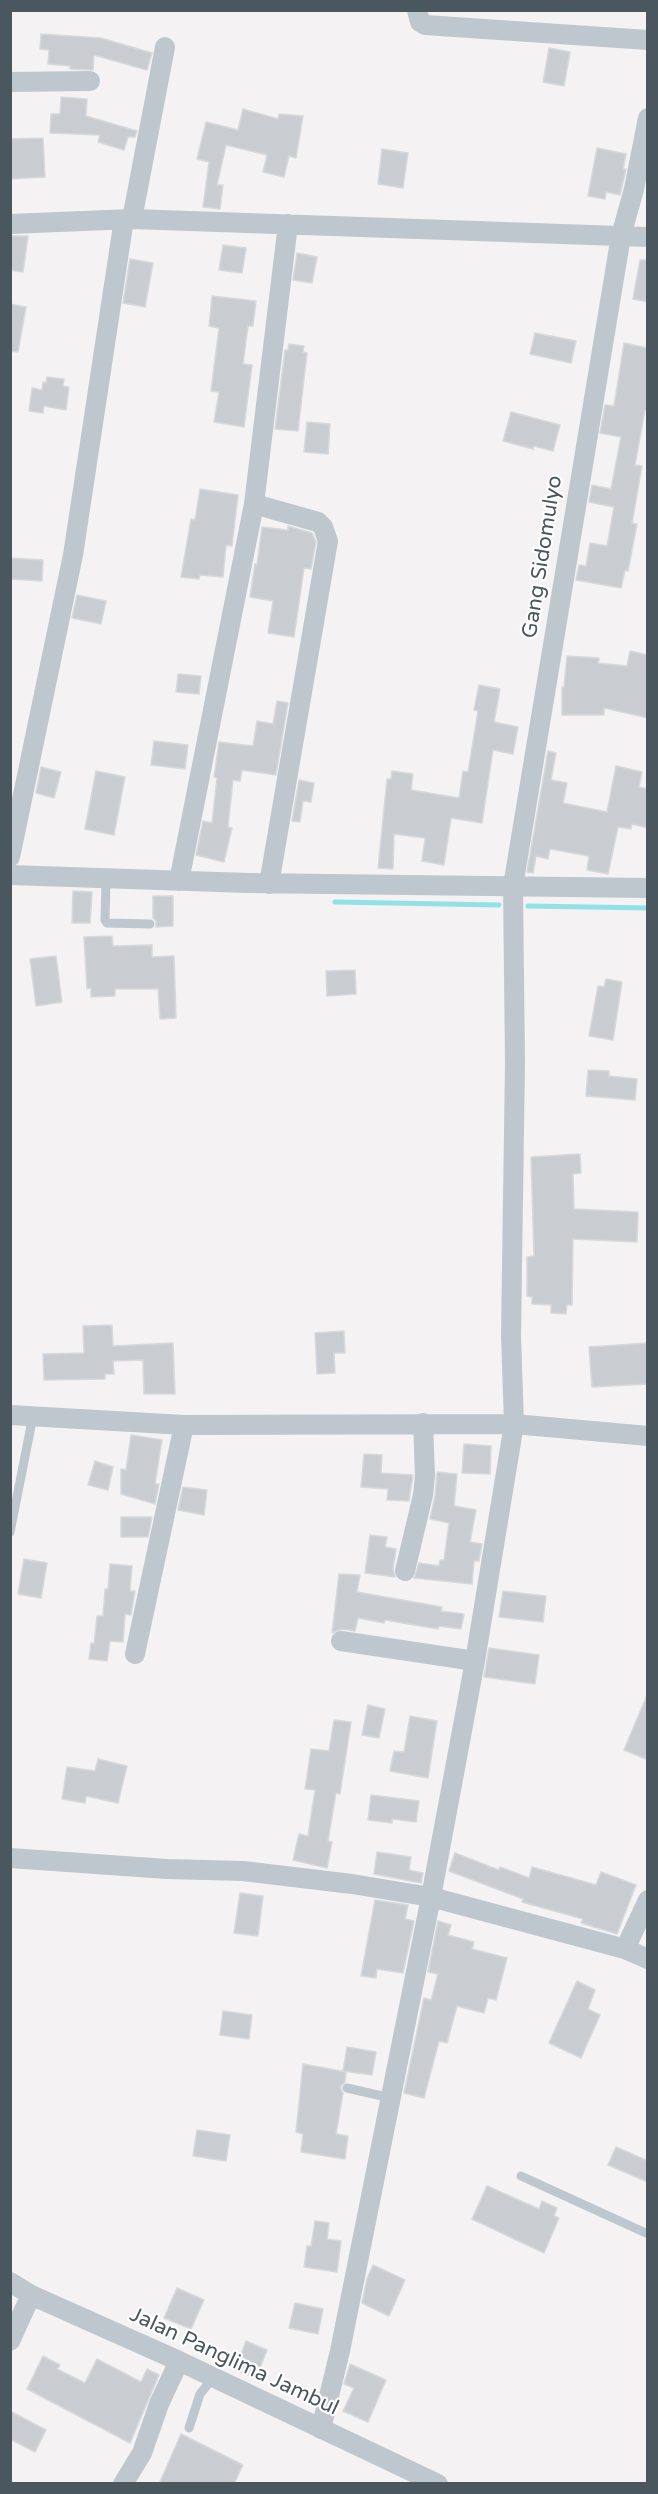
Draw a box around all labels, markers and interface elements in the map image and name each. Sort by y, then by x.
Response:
street label: Gang Sidomulyo [518,474,568,640]
street label: Jalan Panglima Jambul [126,2303,342,2421]

